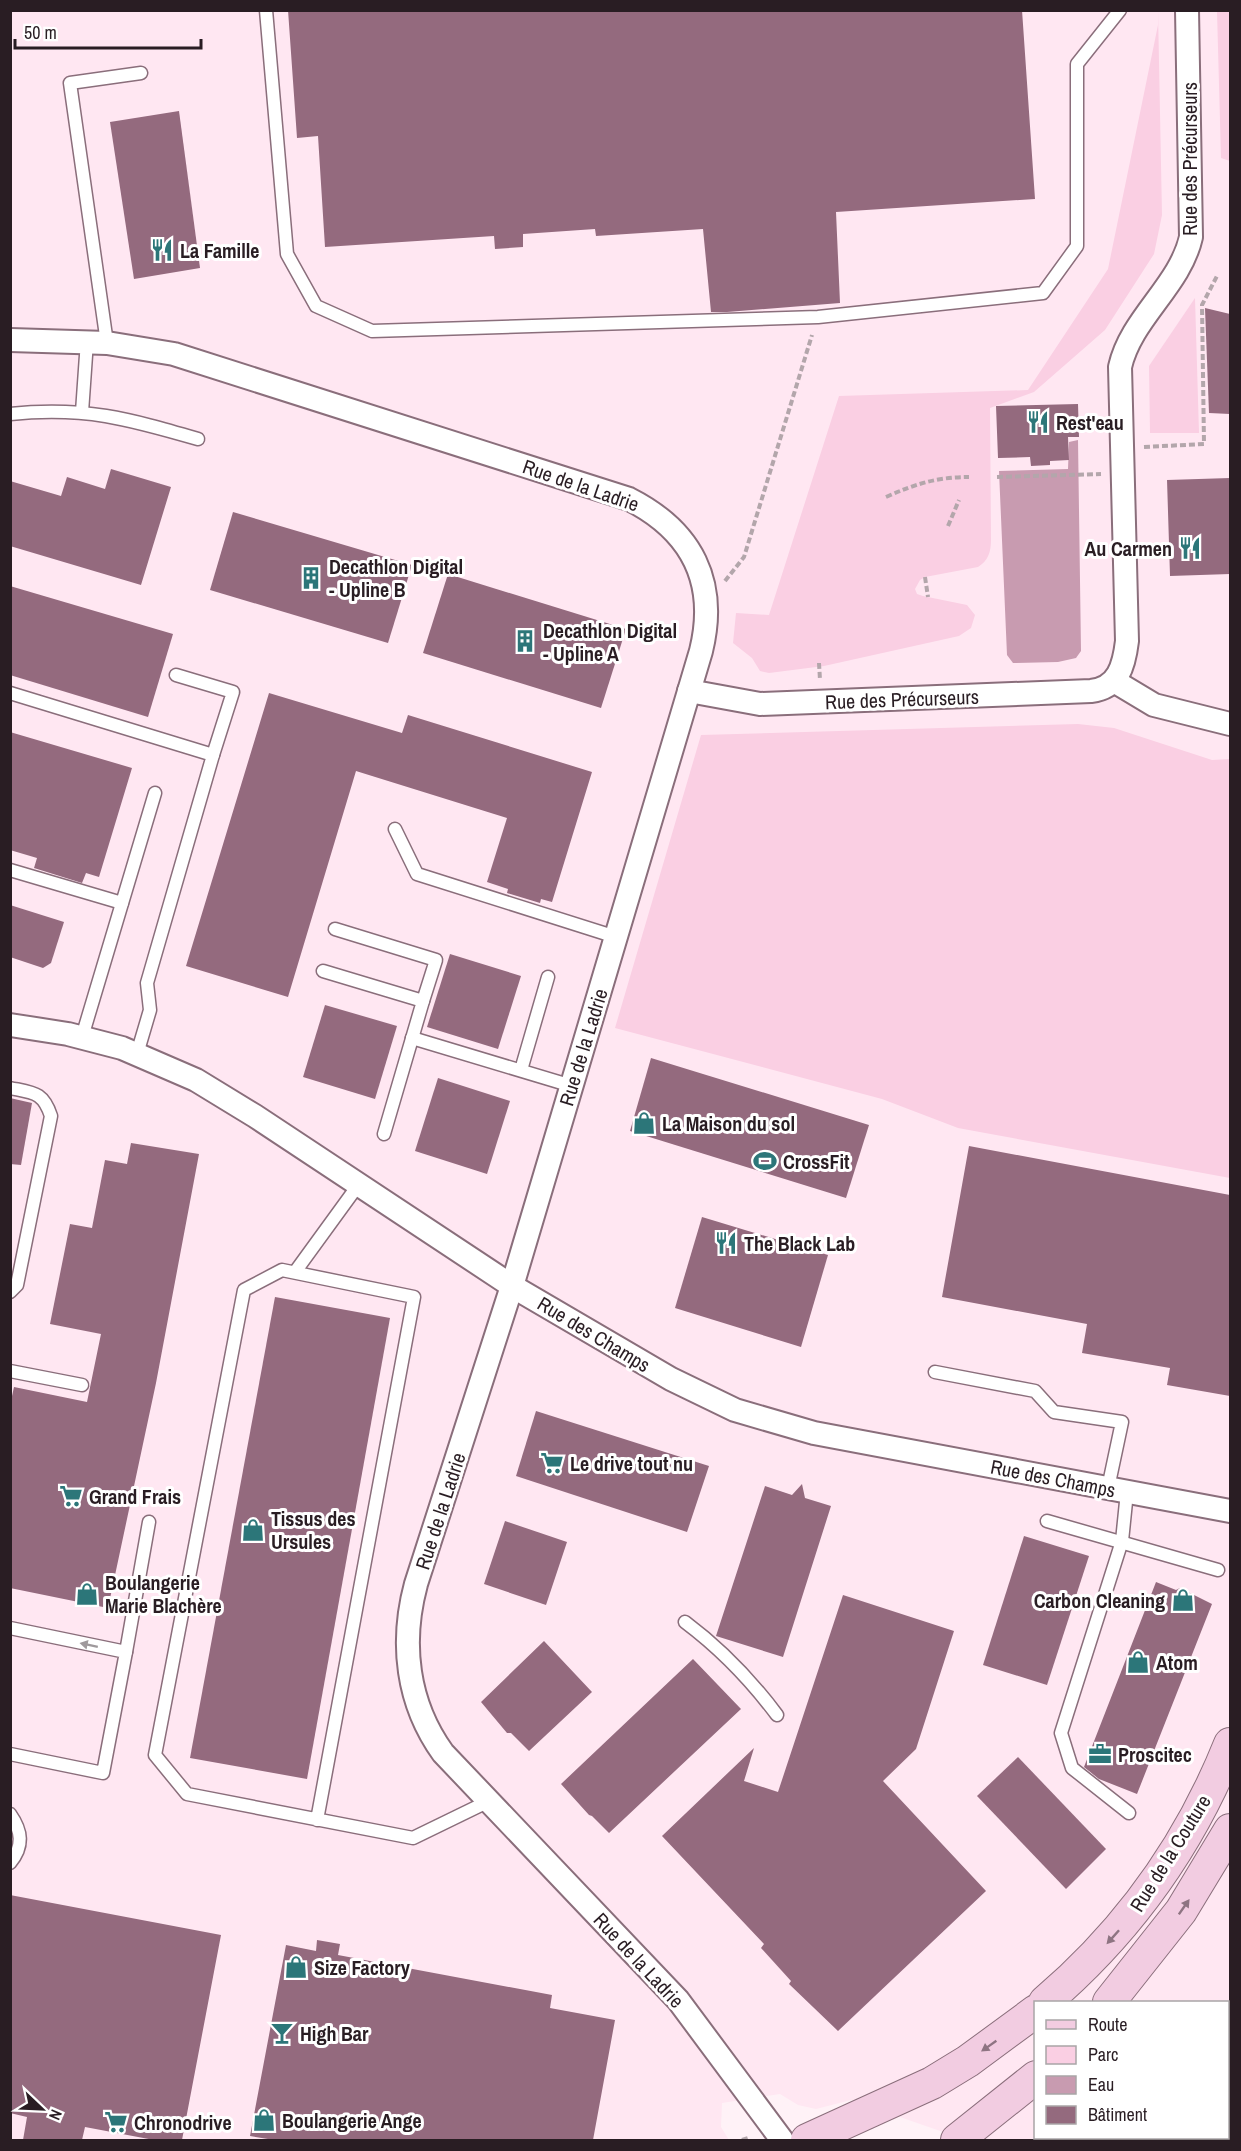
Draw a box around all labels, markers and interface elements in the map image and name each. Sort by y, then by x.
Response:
scale bar [15,12,201,50]
text: 50 m [24,20,57,45]
street label: Rue des Précurseurs [1176,82,1203,236]
restaurant icon: La Famille [149,237,175,263]
place label: La Famille [180,237,259,264]
restaurant icon: Rest'eau [1025,409,1051,435]
place label: Rest'eau [1056,409,1124,436]
street label: Rue de la Ladrie [519,452,643,518]
place label: Au Carmen [1085,535,1172,562]
restaurant icon: Au Carmen [1177,535,1203,561]
place label: Decathlon Digital - Upline B [329,553,463,603]
building icon: Decathlon Digital - Upline B [298,565,324,591]
place label: Decathlon Digital - Upline A [543,617,677,667]
building icon: Decathlon Digital - Upline A [512,628,538,654]
street label: Rue des Précurseurs [825,683,979,715]
street label: Rue de la Ladrie [552,985,614,1109]
shop icon: La Maison du sol [631,1110,657,1136]
place label: La Maison du sol [662,1110,795,1137]
sports icon: CrossFit [752,1148,778,1174]
place label: CrossFit [783,1148,850,1175]
restaurant icon: The Black Lab [713,1230,739,1256]
place label: The Black Lab [744,1230,855,1257]
street label: Rue des Champs [533,1290,655,1378]
street label: Rue de la Ladrie [408,1449,472,1573]
supermarket icon: Le drive tout nu [539,1450,565,1476]
place label: Le drive tout nu [570,1450,693,1477]
street label: Rue des Champs [988,1453,1118,1503]
supermarket icon: Grand Frais [58,1483,84,1509]
place label: Grand Frais [89,1483,181,1510]
place label: Tissus des Ursules [271,1505,356,1555]
shop icon: Tissus des Ursules [240,1517,266,1543]
place label: Boulangerie Marie Blachère [105,1569,222,1619]
shop icon: Boulangerie Marie Blachère [74,1581,100,1607]
place label: Carbon Cleaning [1034,1587,1165,1614]
shop icon: Carbon Cleaning [1170,1587,1196,1613]
one-way arrow [80,1639,98,1649]
shop icon: Atom [1125,1649,1151,1675]
place label: Atom [1156,1649,1198,1676]
office icon: Proscitec [1087,1741,1113,1767]
place label: Proscitec [1118,1741,1192,1768]
street label: Rue de la Couture [1123,1789,1217,1917]
one-way arrow [1178,1899,1190,1915]
street label: Rue de la Ladrie [588,1906,690,2014]
one-way arrow [1106,1929,1120,1944]
shop icon: Size Factory [283,1954,309,1980]
place label: Size Factory [314,1954,411,1981]
legend [1034,2001,1229,2139]
text: Route [1088,2012,1127,2037]
bar icon: High Bar [269,2020,295,2046]
place label: High Bar [300,2020,369,2047]
one-way arrow [981,2040,997,2051]
text: Parc [1088,2042,1118,2067]
text: Eau [1088,2072,1114,2097]
north arrow [12,2079,72,2139]
text: Bâtiment [1088,2102,1147,2127]
text: N [44,2106,68,2124]
shop icon: Boulangerie Ange [251,2107,277,2133]
place label: Boulangerie Ange [282,2107,422,2134]
supermarket icon: Chronodrive [103,2109,129,2135]
place label: Chronodrive [134,2109,232,2136]

